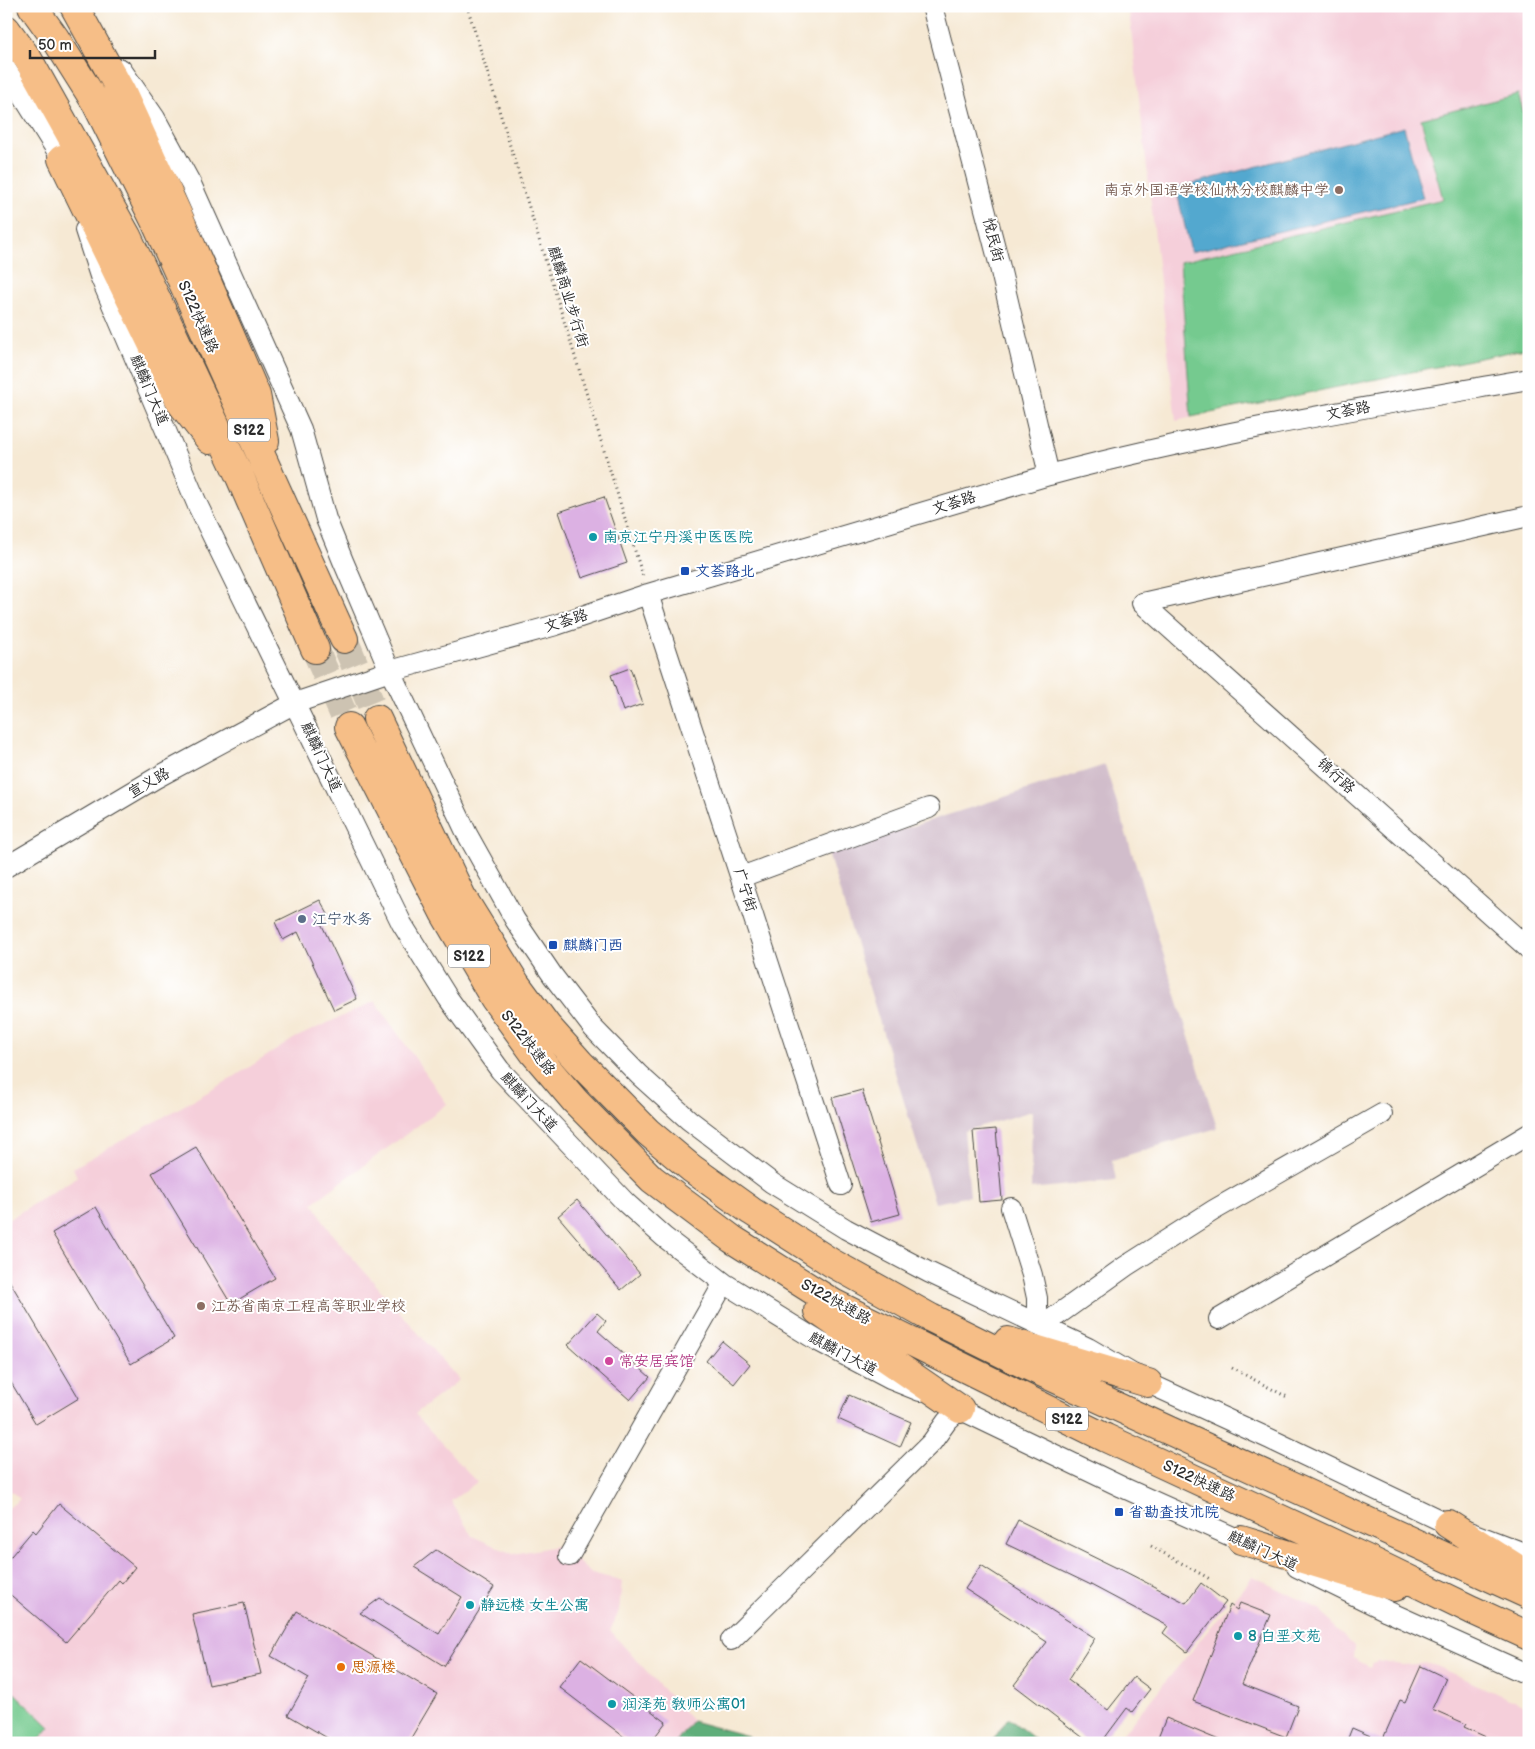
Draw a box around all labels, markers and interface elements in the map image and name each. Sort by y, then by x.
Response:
scale bar [30,28,155,60]
text: 50 m [38,36,72,55]
place label: 南京外国语学校仙林分校麒麟中学 [1104,181,1329,200]
marker: 南京外国语学校仙林分校麒麟中学 [1333,184,1345,196]
street label: 悦民街 [978,216,1008,264]
street label: 麒麟商业步行街 [544,244,592,350]
street label: S122快速路 [174,278,222,356]
street label: 麒麟门大道 [126,352,172,428]
street label: 文荟路 [1324,397,1372,425]
road number: S122 [228,418,270,442]
street label: 文荟路 [930,487,978,519]
place label: 南京江宁丹溪中医医院 [603,528,753,547]
marker: 南京江宁丹溪中医医院 [587,531,599,543]
place label: 文荟路北 [695,562,755,581]
marker: 文荟路北 [679,565,691,577]
street label: 文荟路 [542,605,590,637]
street label: 麒麟门大道 [297,719,345,795]
street label: 锦行路 [1313,754,1359,798]
street label: 宣义路 [125,764,173,802]
street label: 广宁街 [729,866,761,914]
place label: 江宁水务 [312,910,372,929]
marker: 江宁水务 [296,913,308,925]
place label: 麒麟门西 [563,936,623,955]
marker: 麒麟门西 [547,939,559,951]
road number: S122 [448,944,490,968]
street label: S122快速路 [497,1007,559,1079]
street label: 麒麟门大道 [496,1068,562,1136]
street label: S122快速路 [797,1275,875,1329]
place label: 江苏省南京工程高等职业学校 [211,1297,406,1316]
marker: 江苏省南京工程高等职业学校 [195,1300,207,1312]
street label: 麒麟门大道 [805,1328,881,1380]
place label: 常安居宾馆 [619,1352,694,1371]
marker: 常安居宾馆 [603,1355,615,1367]
road number: S122 [1046,1408,1088,1430]
street label: S122快速路 [1160,1456,1238,1506]
place label: 省勘查技术院 [1129,1503,1219,1522]
marker: 省勘查技术院 [1113,1506,1125,1518]
street label: 麒麟门大道 [1225,1527,1301,1575]
place label: 静远楼 女生公寓 [480,1596,589,1615]
marker: 静远楼 女生公寓 [464,1599,476,1611]
place label: 8 白垩文苑 [1248,1627,1321,1646]
marker: 8 白垩文苑 [1232,1630,1244,1642]
place label: 思源楼 [351,1658,396,1677]
marker: 思源楼 [335,1661,347,1673]
place label: 润泽苑 教师公寓01 [622,1695,746,1714]
marker: 润泽苑 教师公寓01 [606,1698,618,1710]

